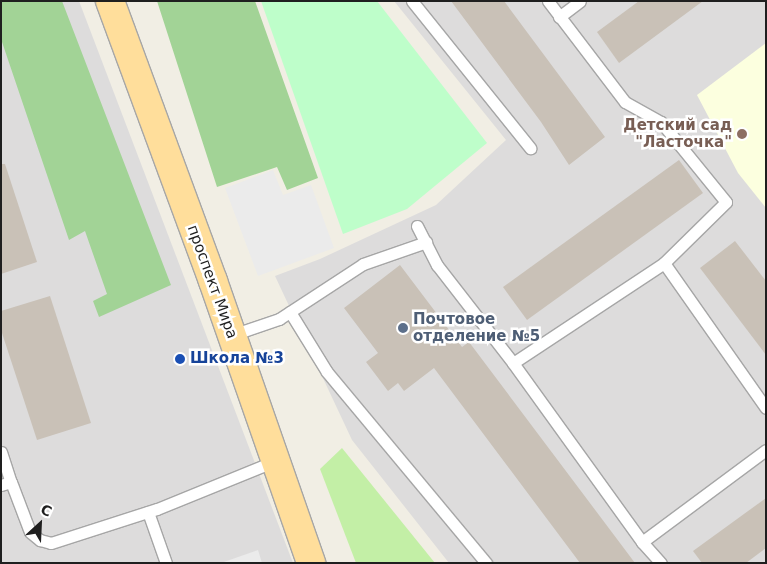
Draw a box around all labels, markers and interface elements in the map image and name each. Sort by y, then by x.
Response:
place label: Детский сад "Ласточка" [623,116,732,151]
marker: Детский сад "Ласточка" [736,128,748,140]
street label: проспект Мира [183,223,241,341]
place label: Почтовое отделение №5 [413,310,540,345]
marker: Почтовое отделение №5 [397,322,409,334]
place label: Школа №3 [190,350,284,368]
marker: Школа №3 [174,353,186,365]
north arrow [15,499,65,549]
text: С [38,501,54,520]

